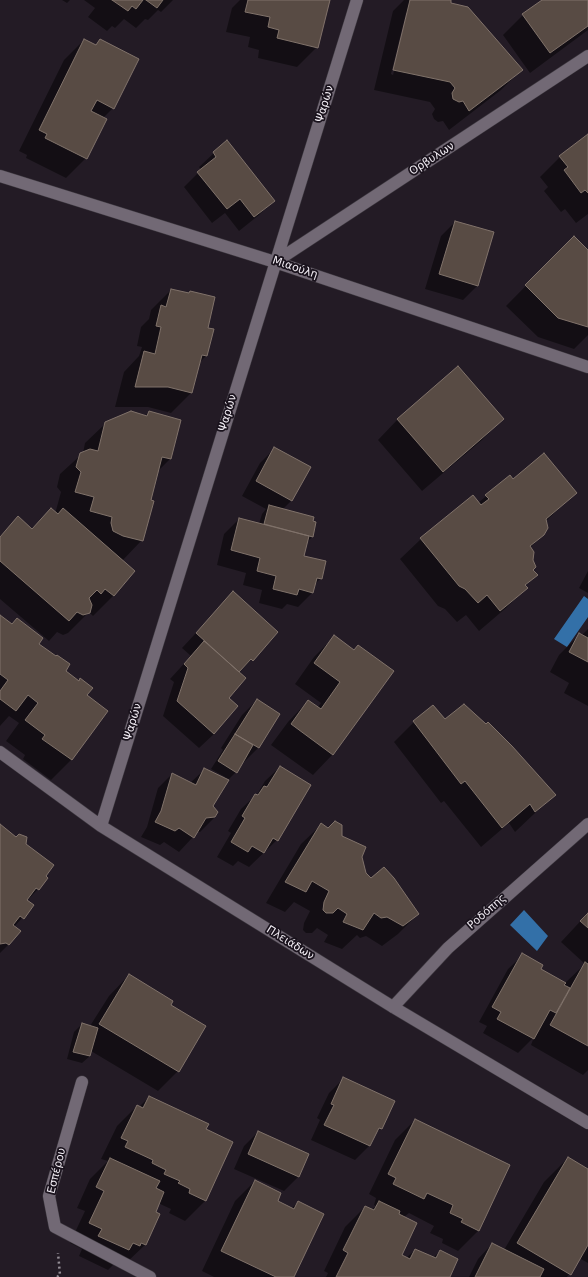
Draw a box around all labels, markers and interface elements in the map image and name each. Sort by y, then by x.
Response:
street label: Ψαρών [313,84,337,124]
street label: Ορβυλων [407,140,457,178]
street label: Μιαούλη [271,254,319,282]
street label: Ψαρών [216,393,240,433]
street label: Ψαρών [121,702,145,742]
street label: Ροδόπης [465,892,509,932]
street label: Πλειάδων [264,923,316,963]
street label: Εσπέρου [45,1147,69,1195]

